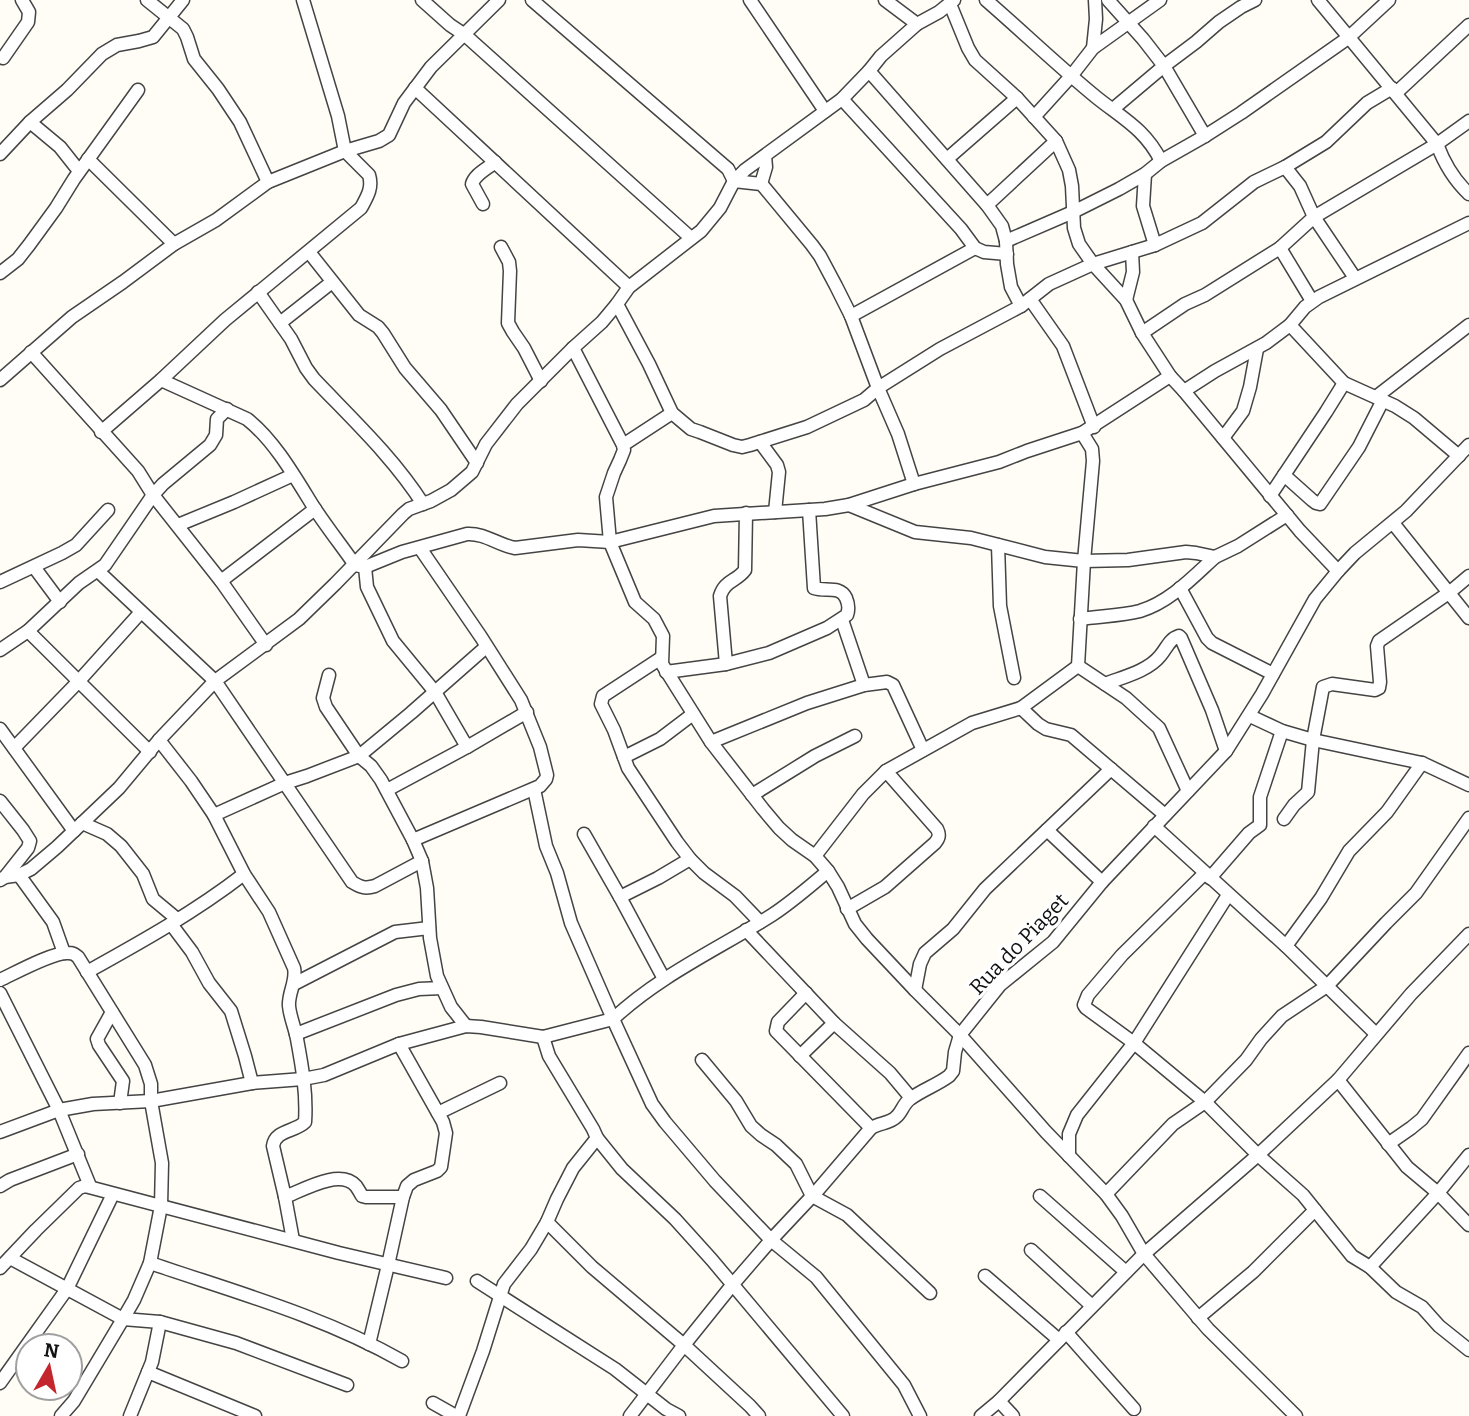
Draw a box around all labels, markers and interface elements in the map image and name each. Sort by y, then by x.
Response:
street label: Rua do Piaget [964,887,1074,1000]
north arrow [14,1332,84,1402]
text: N [43,1338,61,1363]

